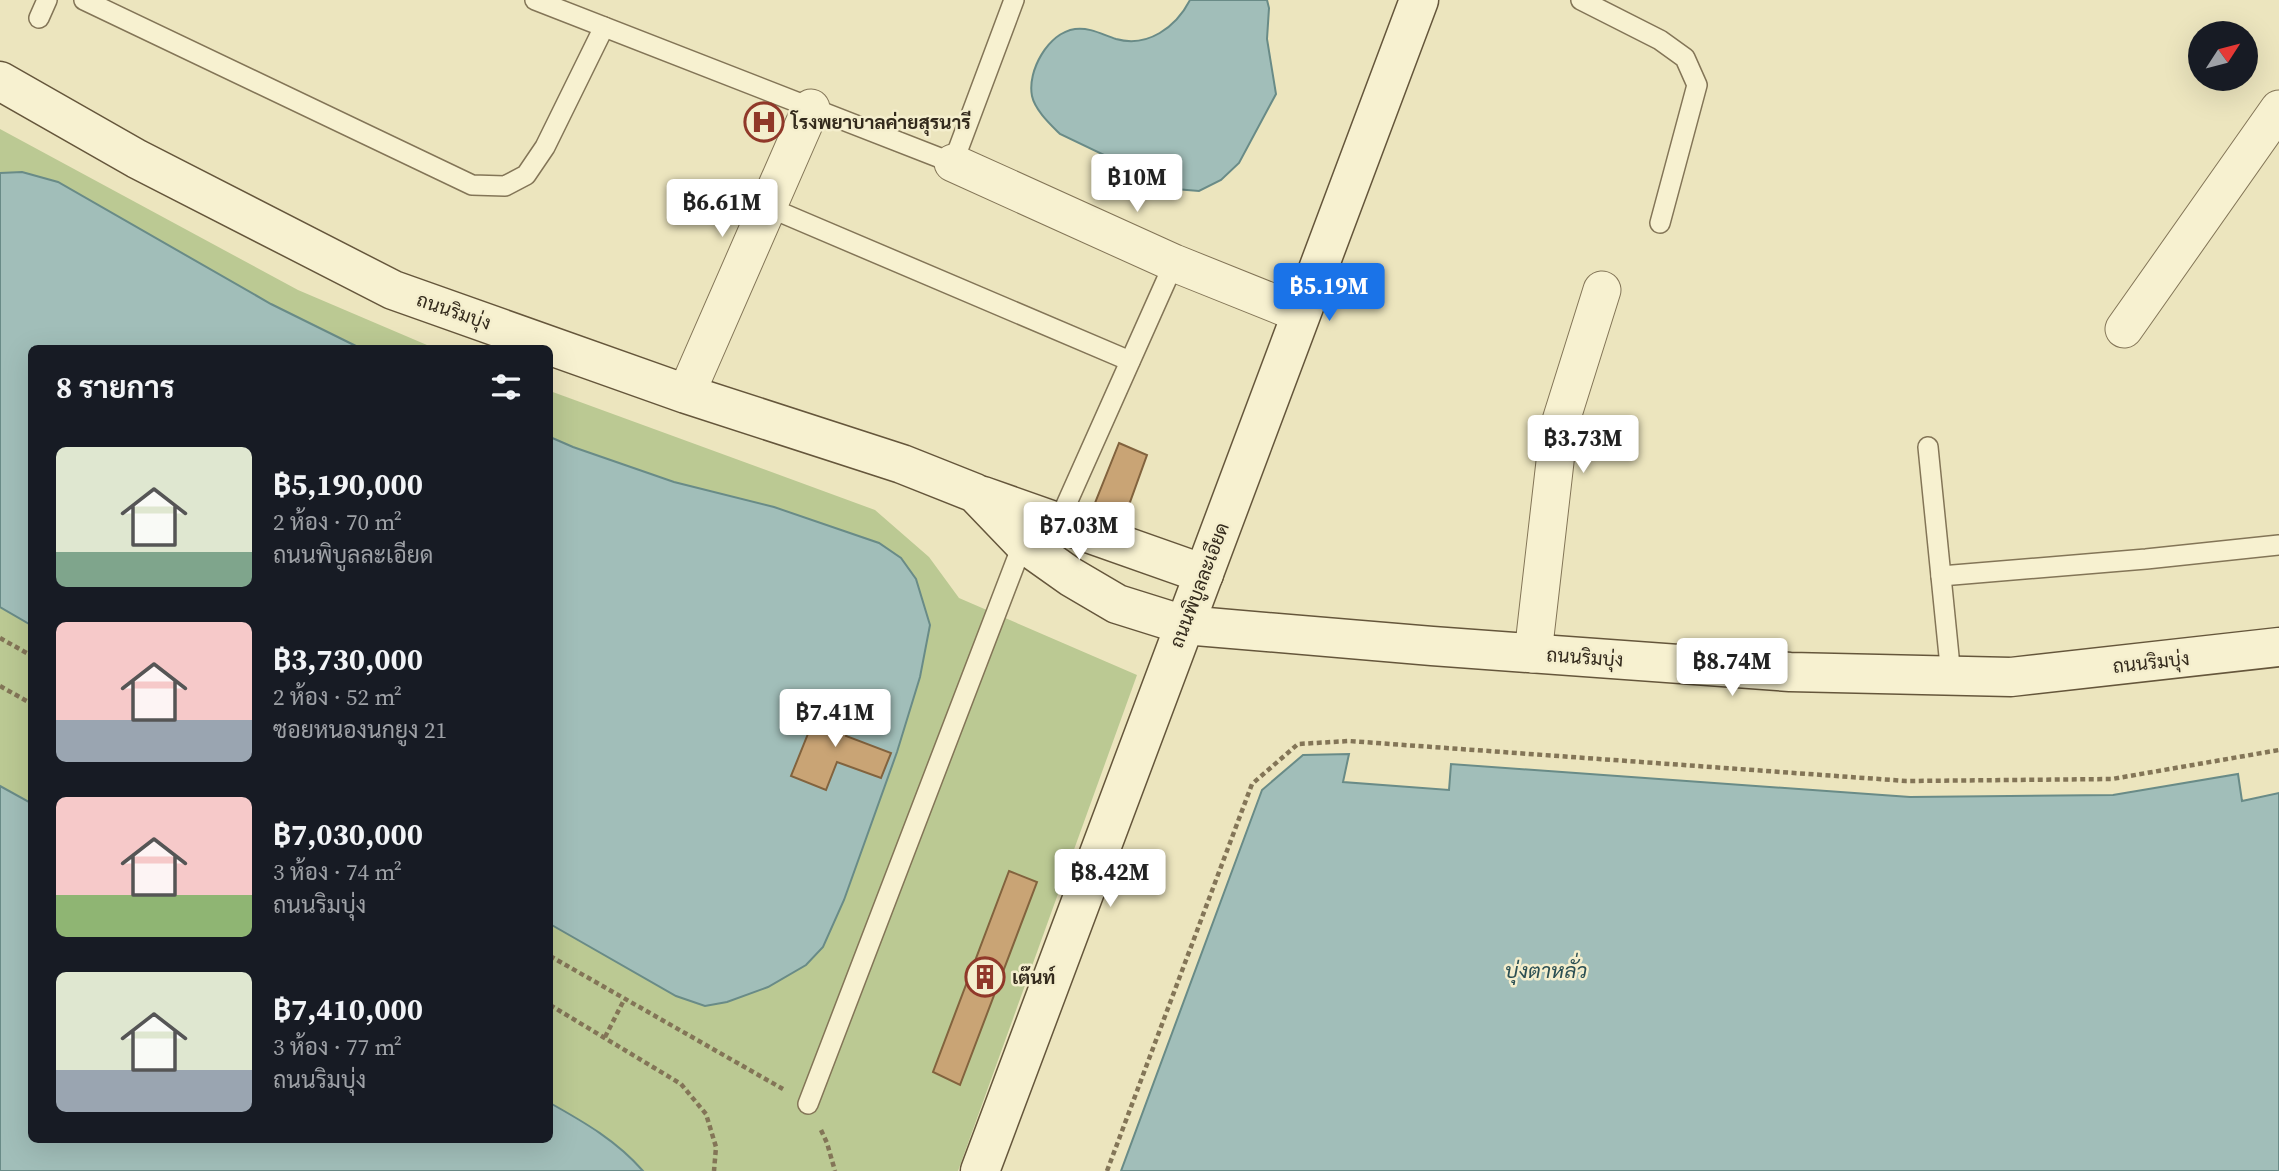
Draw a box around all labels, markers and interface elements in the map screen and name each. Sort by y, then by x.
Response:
north arrow [2188,21,2258,91]
map controls [2188,21,2258,91]
hospital icon: โรงพยาบาลค่ายสุรนารี [743,101,785,143]
place label: โรงพยาบาลค่ายสุรนารี [790,109,971,137]
pin: ฿10M [1096,154,1178,214]
text: ฿10M [1107,161,1167,193]
pin: ฿6.61M [665,180,779,239]
text: ฿6.61M [683,186,761,218]
pin: ฿5.19M [1272,264,1386,323]
text: ฿5.19M [1290,270,1368,302]
street label: ถนนริมบุ่ง [413,286,495,336]
text: 8 รายการ [56,367,175,408]
icon: filters [487,368,525,406]
pin: ฿3.73M [1526,416,1640,475]
text: ฿3.73M [1544,422,1622,454]
text: ฿5,190,000 [273,464,423,505]
icon: home [112,475,196,559]
pin: ฿7.03M [1022,503,1136,562]
text: 2 ห้อง · 70 m² [273,506,402,538]
text: ฿7.03M [1040,509,1118,541]
street label: ถนนพิบูลละเอียด [1163,518,1236,652]
text: ถนนพิบูลละเอียด [273,539,433,571]
pin: ฿8.74M [1675,638,1789,698]
text: ฿3,730,000 [273,639,423,680]
street label: ถนนริมบุ่ง [1546,641,1624,673]
text: ฿8.74M [1693,645,1771,677]
street label: ถนนริมบุ่ง [2111,645,2191,679]
icon: home [112,650,196,734]
text: 2 ห้อง · 52 m² [273,681,402,713]
pin: ฿7.41M [778,690,892,749]
text: ฿7.41M [796,696,874,728]
text: ซอยหนองนกยูง 21 [273,714,447,746]
text: ฿7,030,000 [273,814,423,855]
icon: home [112,825,196,909]
pin: ฿8.42M [1053,850,1167,909]
text: 3 ห้อง · 74 m² [273,856,402,888]
text: ฿8.42M [1071,856,1149,888]
text: ถนนริมบุ่ง [273,889,366,921]
water label: บุ่งตาหลั่ว [1505,952,1587,985]
building icon: เต๊นท์ [964,956,1006,998]
place label: เต๊นท์ [1012,964,1056,990]
text: ฿7,410,000 [273,989,423,1030]
icon: home [112,1000,196,1084]
text: 3 ห้อง · 77 m² [273,1031,402,1063]
text: ถนนริมบุ่ง [273,1064,366,1096]

